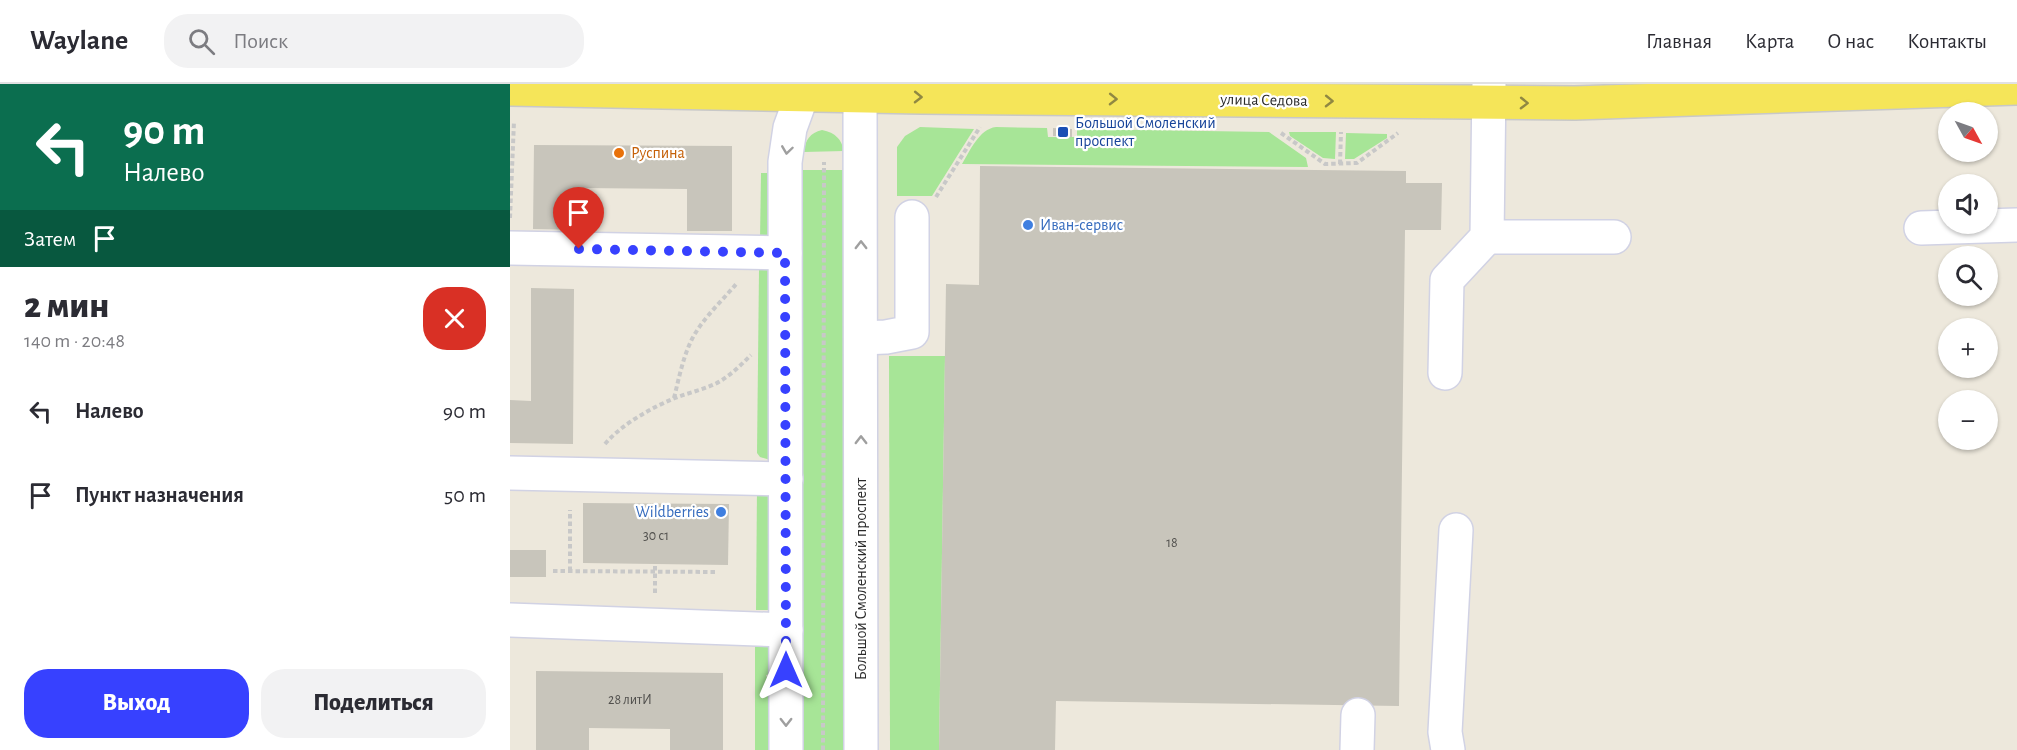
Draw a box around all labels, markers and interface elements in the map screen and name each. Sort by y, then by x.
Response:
search box [164,14,584,68]
icon: search [185,25,218,58]
text: Waylane [30,27,128,55]
text: Поиск [233,30,288,52]
text: Главная [1646,31,1712,52]
text: Карта [1745,31,1794,52]
text: О нас [1827,31,1874,52]
text: Контакты [1907,31,1987,52]
one-way arrow [914,90,923,103]
street label: улица Седова [1219,91,1308,110]
one-way arrow [1109,93,1118,105]
one-way arrow [1325,95,1334,107]
one-way arrow [1520,96,1529,109]
north arrow [1938,102,1998,162]
map controls [1938,102,1998,450]
icon: left [24,108,102,186]
text: 90 m [123,110,205,152]
place label: Большой Смоленский проспект [1075,115,1216,149]
marker: Большой Смоленский проспект [1056,125,1070,139]
place label: Руспина [631,145,685,162]
one-way arrow [782,145,794,154]
marker: Руспина [612,146,626,160]
text: Налево [123,159,205,186]
button: sound [1938,174,1998,234]
pin [553,187,604,249]
icon: arrive [562,196,595,229]
place label: Иван-сервис [1040,217,1123,233]
marker: Иван-сервис [1021,218,1035,232]
icon: arrive [88,222,121,255]
text: Затем [24,228,76,250]
one-way arrow [855,240,867,249]
button: search [1938,246,1998,306]
button: close [423,287,486,350]
text: 2 мин [24,288,110,324]
button: + [1938,318,1998,378]
text: 140 m · 20:48 [24,331,125,351]
button: − [1938,390,1998,450]
icon: left [24,395,57,428]
text: Налево [75,400,144,422]
text: 90 m [443,400,486,422]
one-way arrow [855,435,867,444]
street label: Большой Смоленский проспект [853,477,869,680]
icon: arrive [24,479,57,512]
text: Пункт назначения [75,484,244,506]
text: 50 m [444,484,486,506]
place label: Wildberries [635,504,709,520]
marker: Wildberries [714,505,728,519]
house number: 30 с1 [643,529,669,543]
house number: 18 [1166,536,1178,550]
position arrow [754,638,818,702]
button: Выход [24,669,249,738]
button: Поделиться [261,669,486,738]
house number: 28 литИ [608,693,652,707]
one-way arrow [780,718,792,727]

